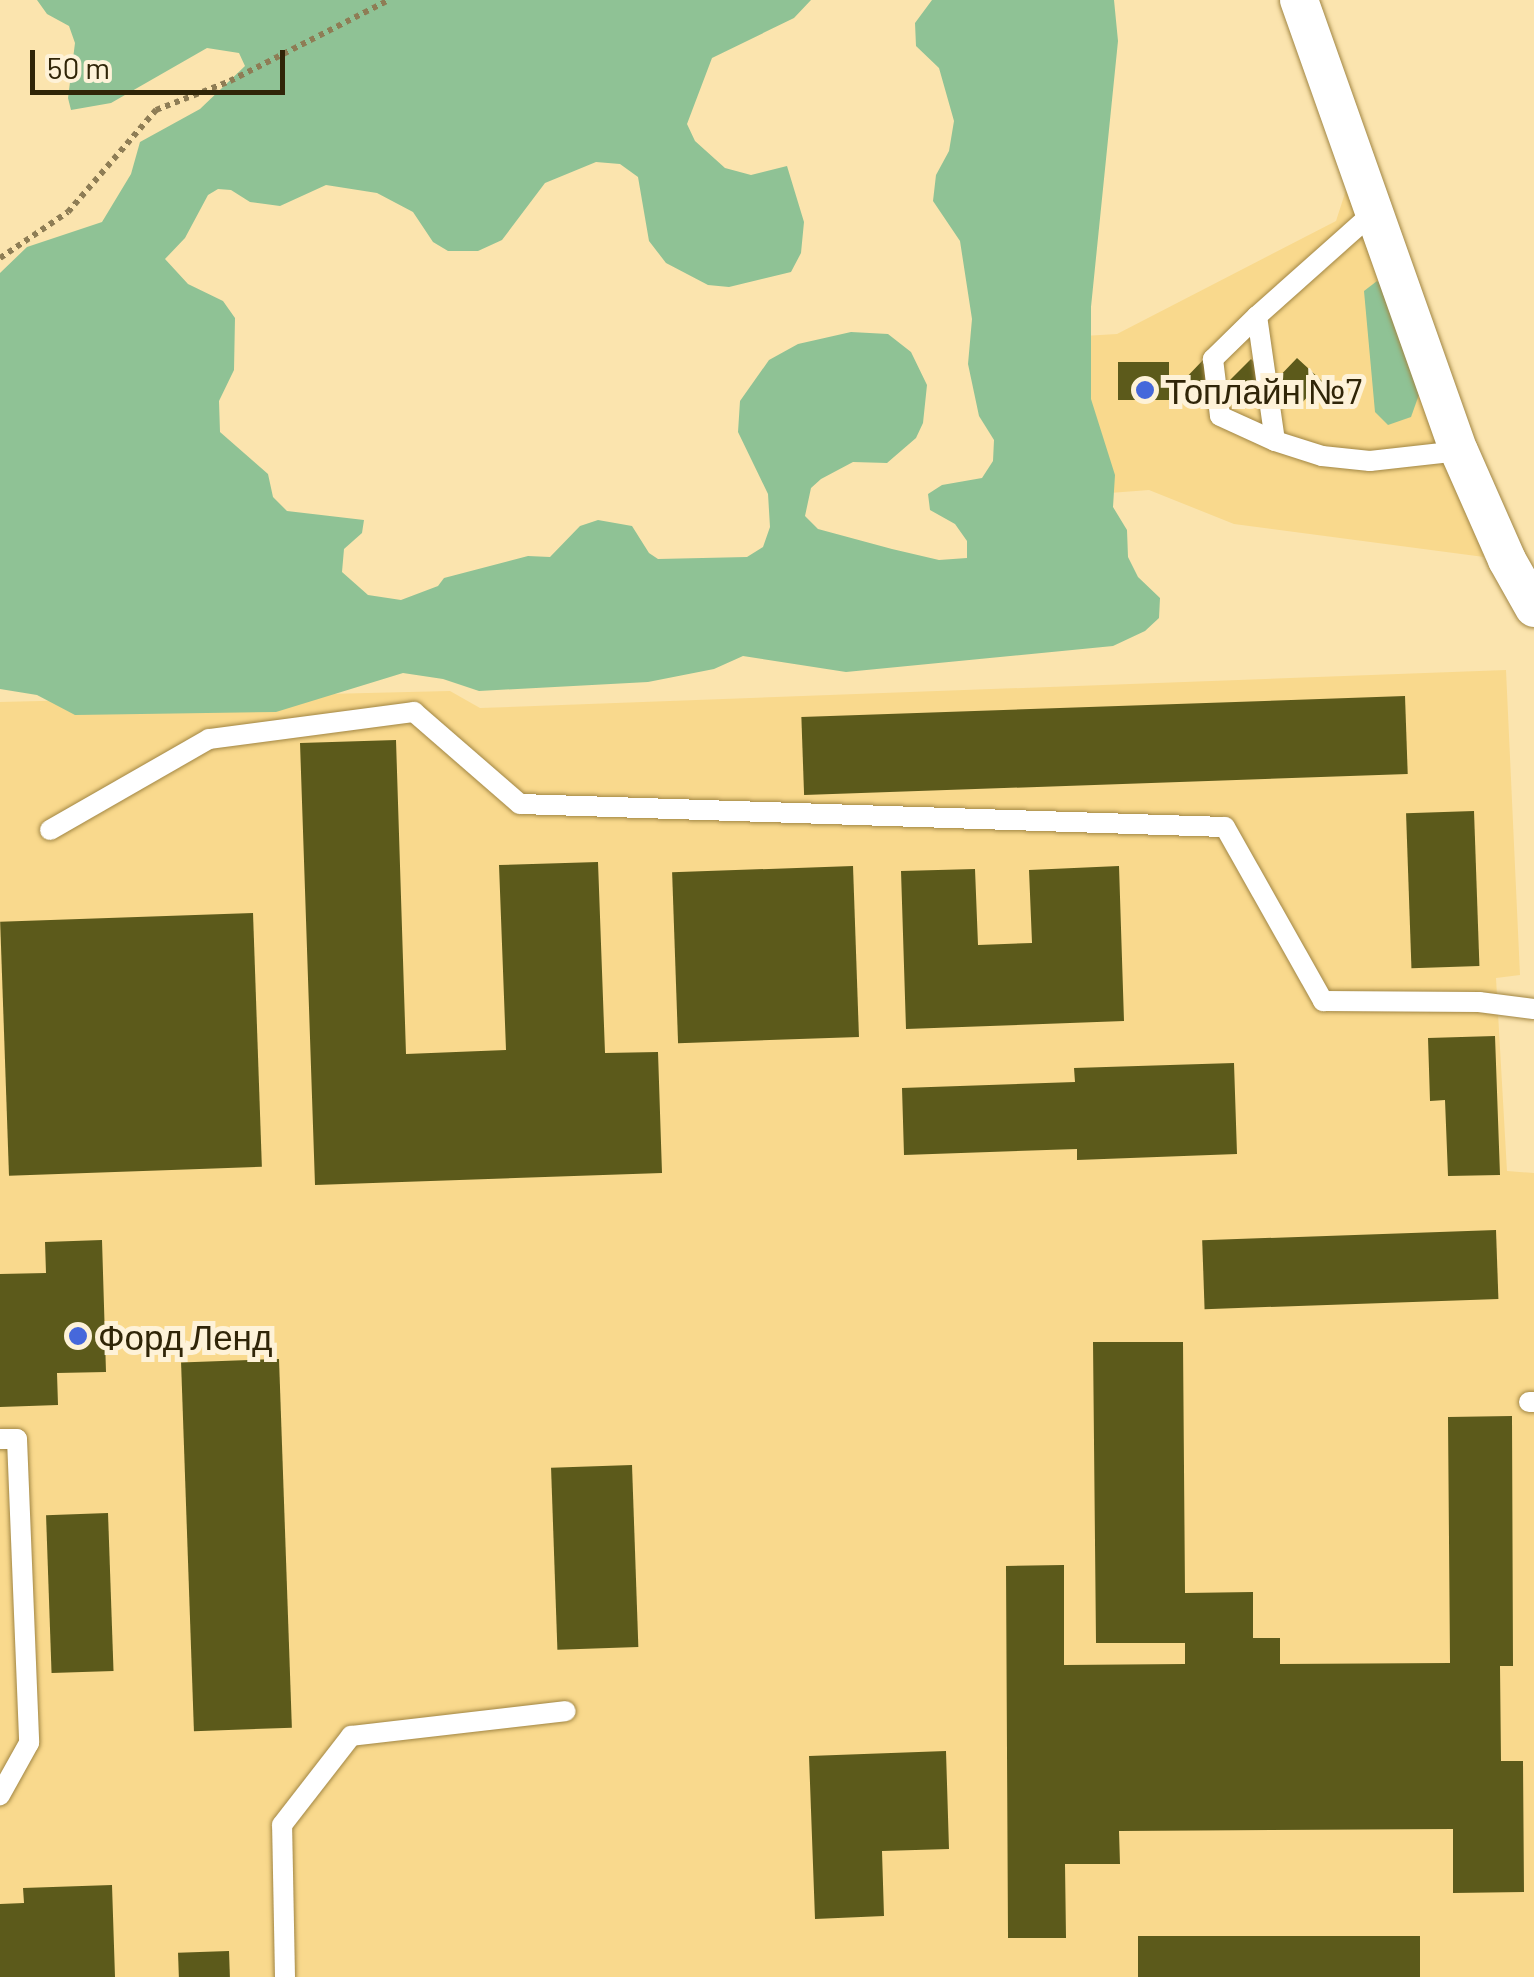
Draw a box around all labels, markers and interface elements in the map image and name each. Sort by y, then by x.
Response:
scale bar [35,30,290,92]
text: 50 m [47,49,110,85]
place label: Топлайн №7 [1165,369,1362,411]
marker: Топлайн №7 [1134,379,1156,401]
place label: Форд Ленд [98,1315,272,1357]
marker: Форд Ленд [67,1325,89,1347]

